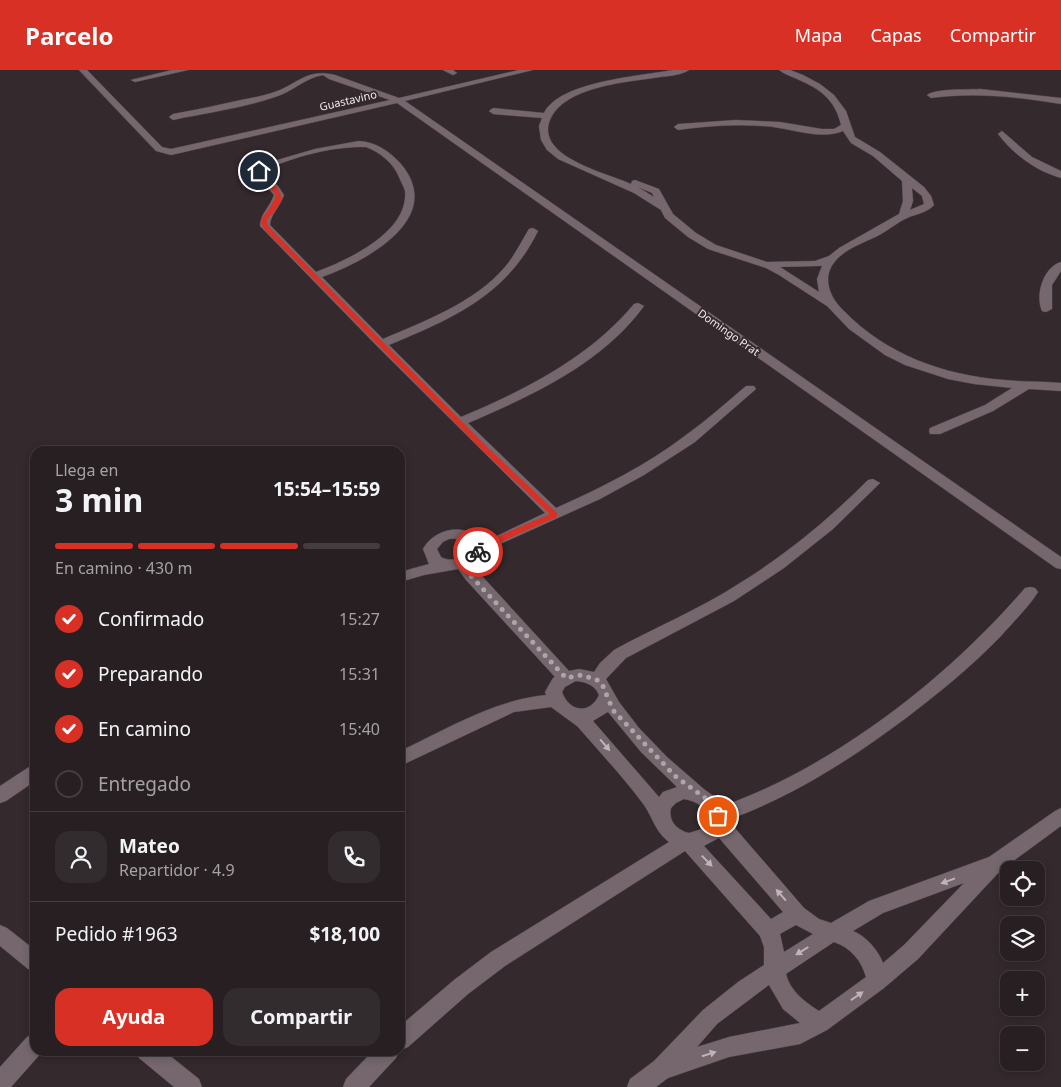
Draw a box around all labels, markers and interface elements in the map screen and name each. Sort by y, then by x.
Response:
text: Parcelo [25,19,113,52]
text: Mapa [795,23,842,47]
text: Capas [870,23,922,47]
text: Compartir [950,23,1036,47]
street label: Guastavino [318,86,378,114]
pin [238,150,280,192]
icon: home [245,157,273,185]
street label: Domingo Prat [695,305,763,359]
text: Llega en [55,459,118,481]
text: 15:54–15:59 [273,476,380,502]
text: 3 min [55,478,143,521]
courier [453,527,503,577]
icon: bike [464,538,492,566]
text: En camino · 430 m [55,557,192,579]
icon: check [55,605,83,633]
text: Confirmado [98,606,204,632]
text: 15:27 [339,608,380,630]
icon: check [55,660,83,688]
text: Preparando [98,661,203,687]
text: 15:31 [339,663,380,685]
icon: check [55,715,83,743]
text: En camino [98,716,191,742]
text: 15:40 [339,718,380,740]
one-way arrow [599,739,611,751]
text: Entregado [98,771,191,797]
pin [697,795,739,837]
icon: bag [704,802,732,830]
button: person [55,831,107,883]
button: phone [328,831,380,883]
text: Mateo [119,833,180,859]
one-way arrow [701,855,713,867]
text: Repartidor · 4.9 [119,859,235,881]
map controls [1000,861,1045,1071]
button: locate [1000,861,1045,906]
one-way arrow [940,877,955,885]
one-way arrow [775,889,786,902]
button: layers [1000,916,1045,961]
text: Pedido #1963 [55,921,178,947]
text: $18,100 [309,921,380,947]
one-way arrow [796,946,809,956]
button: + [1000,971,1045,1016]
button: Ayuda [55,988,213,1046]
button: Compartir [223,988,380,1046]
one-way arrow [850,991,864,1001]
button: − [1000,1026,1045,1071]
one-way arrow [701,1050,716,1057]

